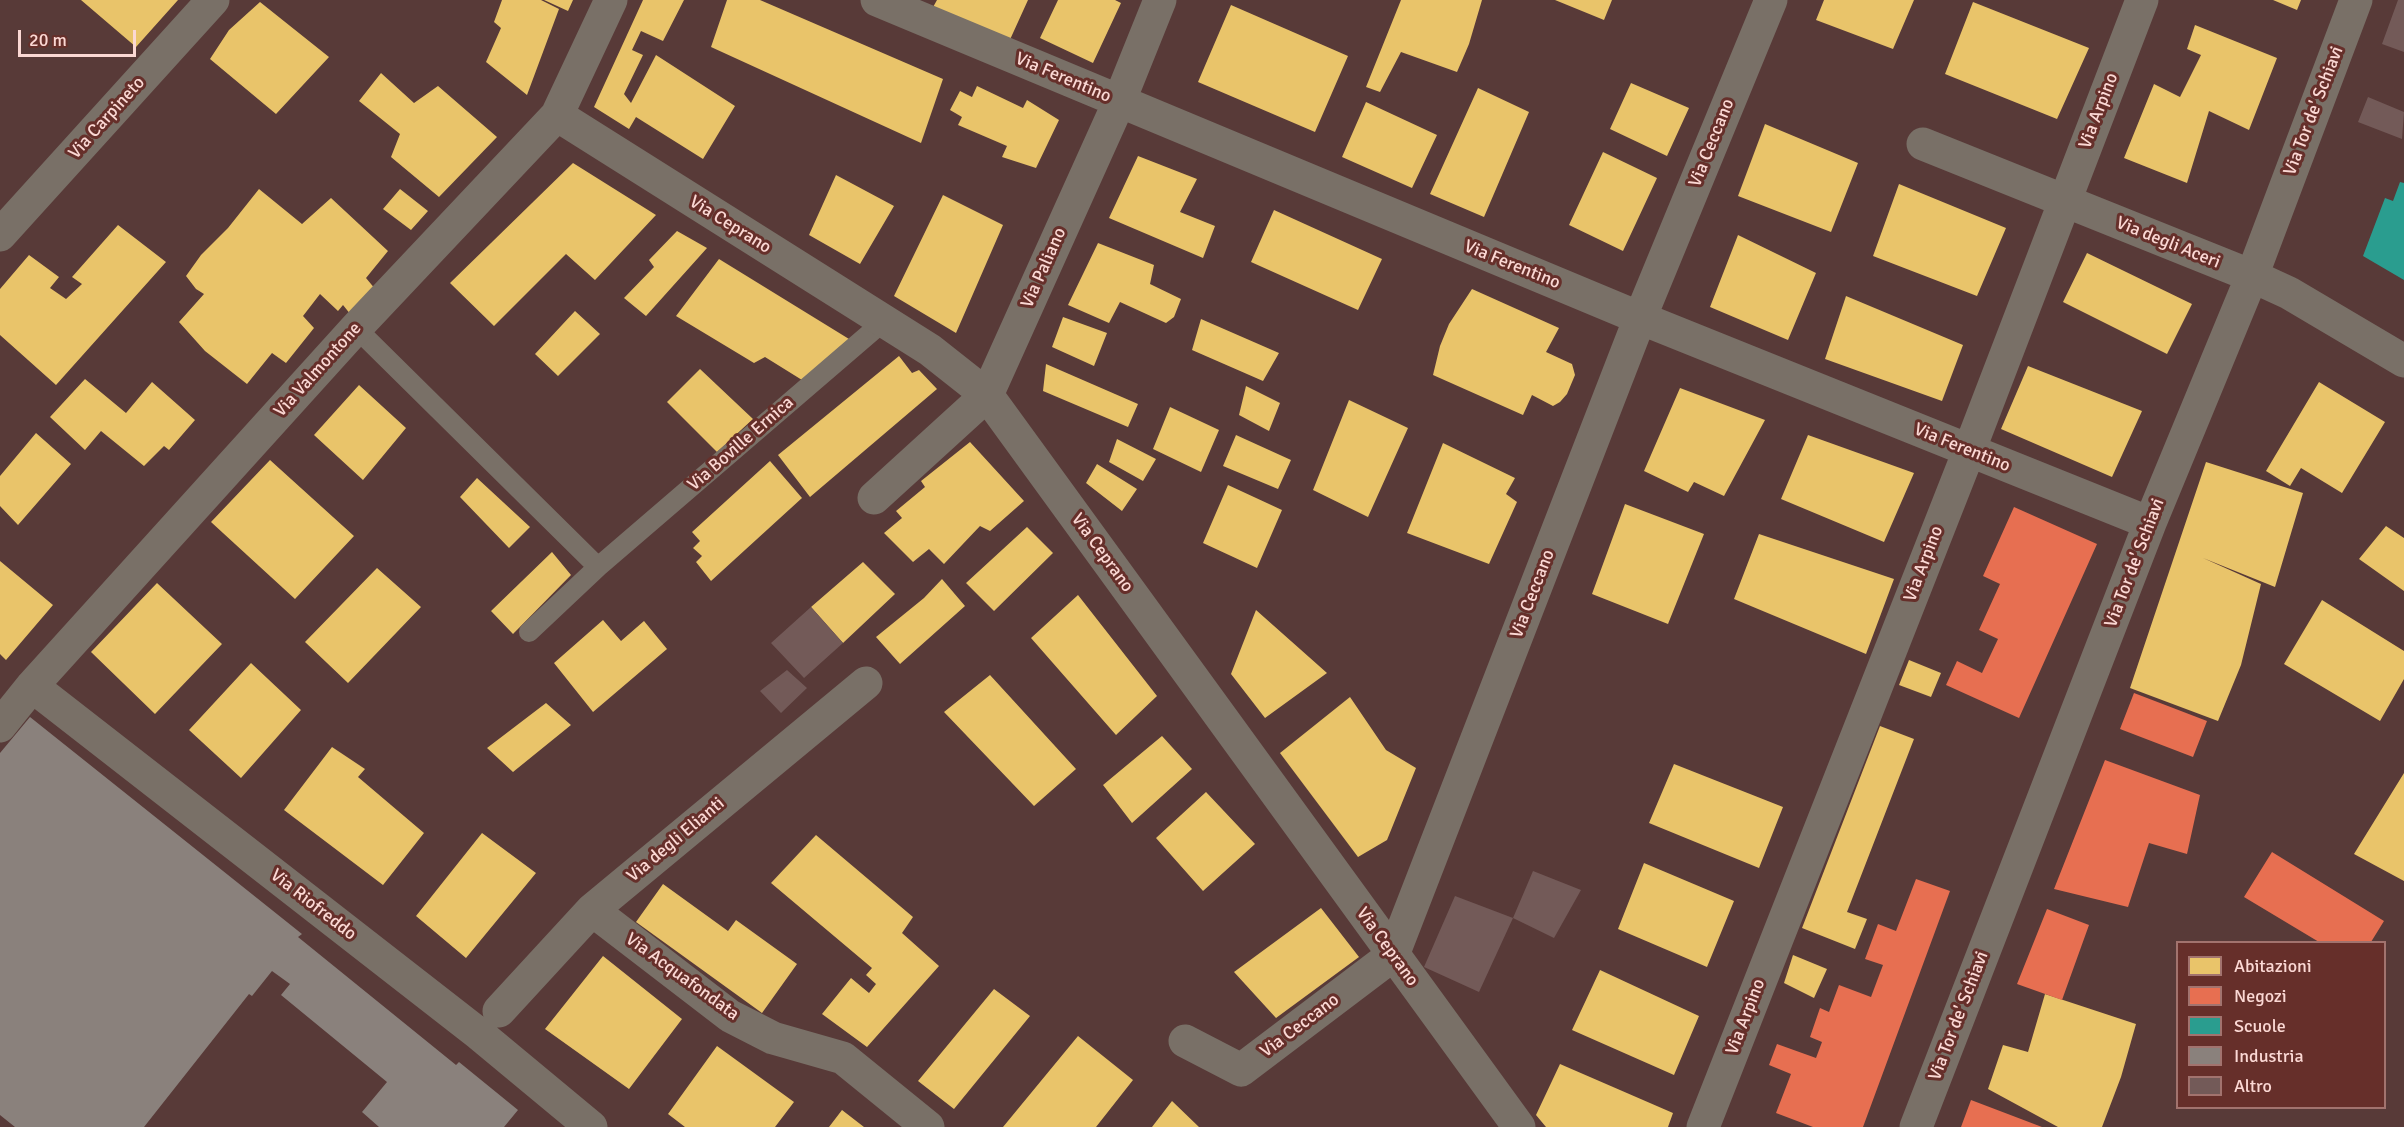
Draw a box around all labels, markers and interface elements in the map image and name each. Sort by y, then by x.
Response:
scale bar [21,18,140,56]
text: 20 m [29,29,67,51]
street label: Via Tor de' Schiavi [2279,43,2349,179]
street label: Via Ferentino [1012,48,1114,108]
street label: Via Arpino [2075,70,2123,152]
street label: Via Carpineto [64,72,150,164]
street label: Via Ceccano [1685,96,1739,190]
street label: Via Ceprano [685,191,775,259]
street label: Via degli Aceri [2113,212,2223,274]
street label: Via Paliano [1017,224,1071,312]
street label: Via Ferentino [1461,236,1563,294]
street label: Via Valmontone [270,318,366,422]
street label: Via Boville Ernica [684,392,798,496]
street label: Via Ferentino [1911,419,2013,477]
street label: Via Tor de' Schiavi [2100,495,2170,631]
street label: Via Ceprano [1066,509,1138,597]
street label: Via Arpino [1900,523,1948,605]
street label: Via Ceccano [1506,547,1560,641]
street label: Via degli Elianti [623,793,729,887]
street label: Via Riofreddo [266,865,360,945]
street label: Via Ceprano [1351,903,1423,991]
street label: Via Acquafondata [621,929,743,1025]
legend [2176,941,2386,1109]
street label: Via Tor de' Schiavi [1924,948,1994,1084]
text: Abitazioni [2234,955,2312,977]
street label: Via Arpino [1722,976,1770,1058]
text: Negozi [2234,985,2287,1007]
street label: Via Ceccano [1256,989,1344,1063]
text: Scuole [2234,1015,2286,1037]
text: Industria [2234,1045,2304,1067]
text: Altro [2234,1075,2272,1097]

